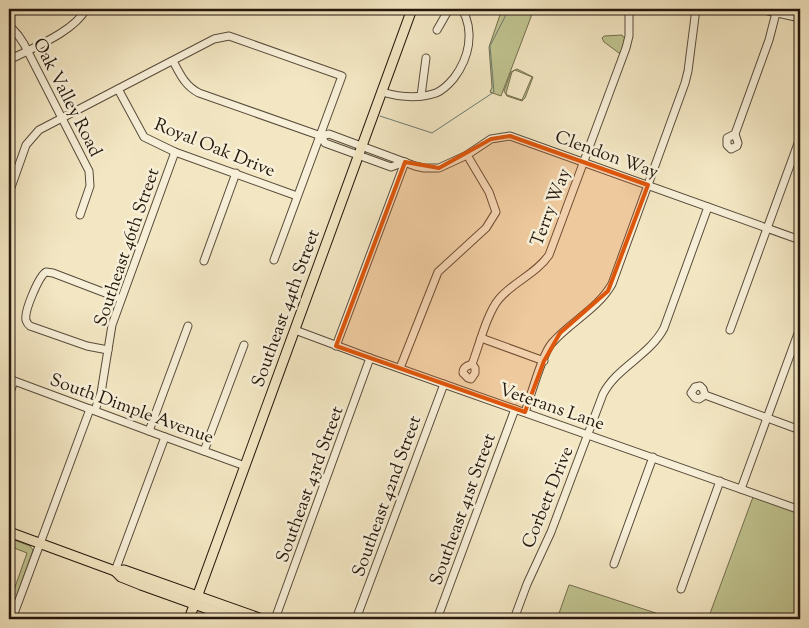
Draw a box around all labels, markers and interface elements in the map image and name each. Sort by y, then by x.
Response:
street label: Oak Valley Road [25,34,107,162]
street label: Royal Oak Drive [150,113,279,185]
street label: Clendon Way [551,125,662,187]
street label: Southeast 46th Street [89,165,167,330]
street label: Terry Way [525,165,579,251]
street label: Southeast 44th Street [246,226,328,391]
street label: South Dimple Avenue [46,368,217,452]
street label: Veterans Lane [495,378,608,438]
street label: Southeast 43rd Street [271,403,351,566]
street label: Southeast 42nd Street [347,413,429,581]
street label: Southeast 41st Street [424,430,503,589]
street label: Corbett Drive [517,443,581,553]

